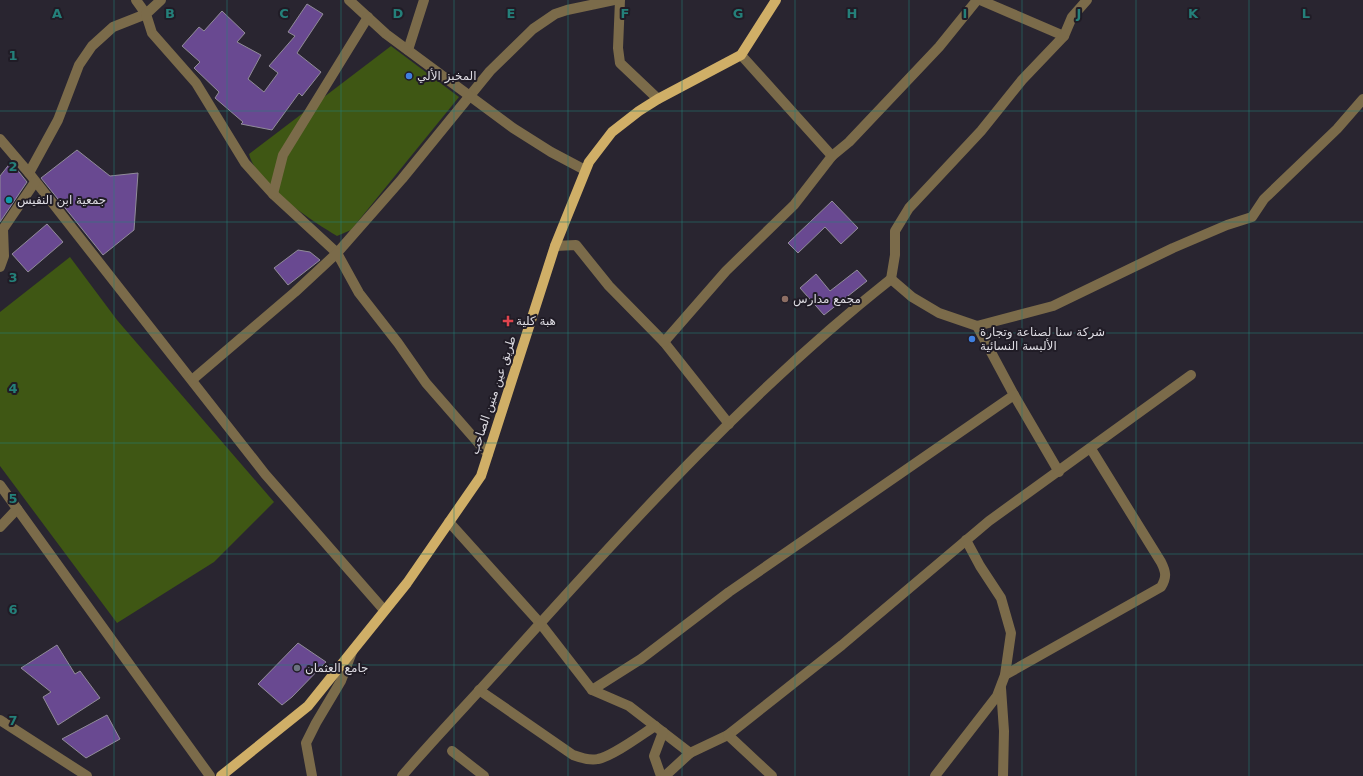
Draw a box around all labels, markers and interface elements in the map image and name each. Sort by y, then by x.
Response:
text: A [52,6,62,21]
text: B [165,6,175,21]
text: C [279,6,289,21]
text: D [393,6,404,21]
text: E [507,6,515,21]
text: F [621,6,629,21]
text: G [733,6,743,21]
text: H [847,6,857,21]
text: I [963,6,967,21]
text: J [1076,6,1081,21]
text: K [1188,6,1199,21]
text: L [1302,6,1310,21]
text: 1 [8,48,18,63]
place label: المخبز الألي [417,68,477,84]
marker: المخبز الألي [404,71,414,81]
text: 2 [8,159,18,174]
place label: جمعية ابن النفيس [17,193,106,208]
marker: جمعية ابن النفيس [4,195,14,205]
text: 3 [8,270,18,285]
place label: مجمع مدارس [793,292,861,307]
marker: مجمع مدارس [780,294,790,304]
place label: هبة كلية [516,314,556,328]
marker: هبة كلية [503,316,513,326]
place label: شركة سنا لصناعة وتجارة الألبسة النسائية [980,325,1105,353]
street label: طريق عين منين الصاحب [467,334,520,456]
marker: شركة سنا لصناعة وتجارة الألبسة النسائية [967,334,977,344]
text: 4 [8,381,18,396]
text: 5 [8,491,18,506]
text: 6 [8,602,18,617]
place label: جامع العثمان [305,661,369,675]
marker: جامع العثمان [292,663,302,673]
text: 7 [8,713,18,728]

